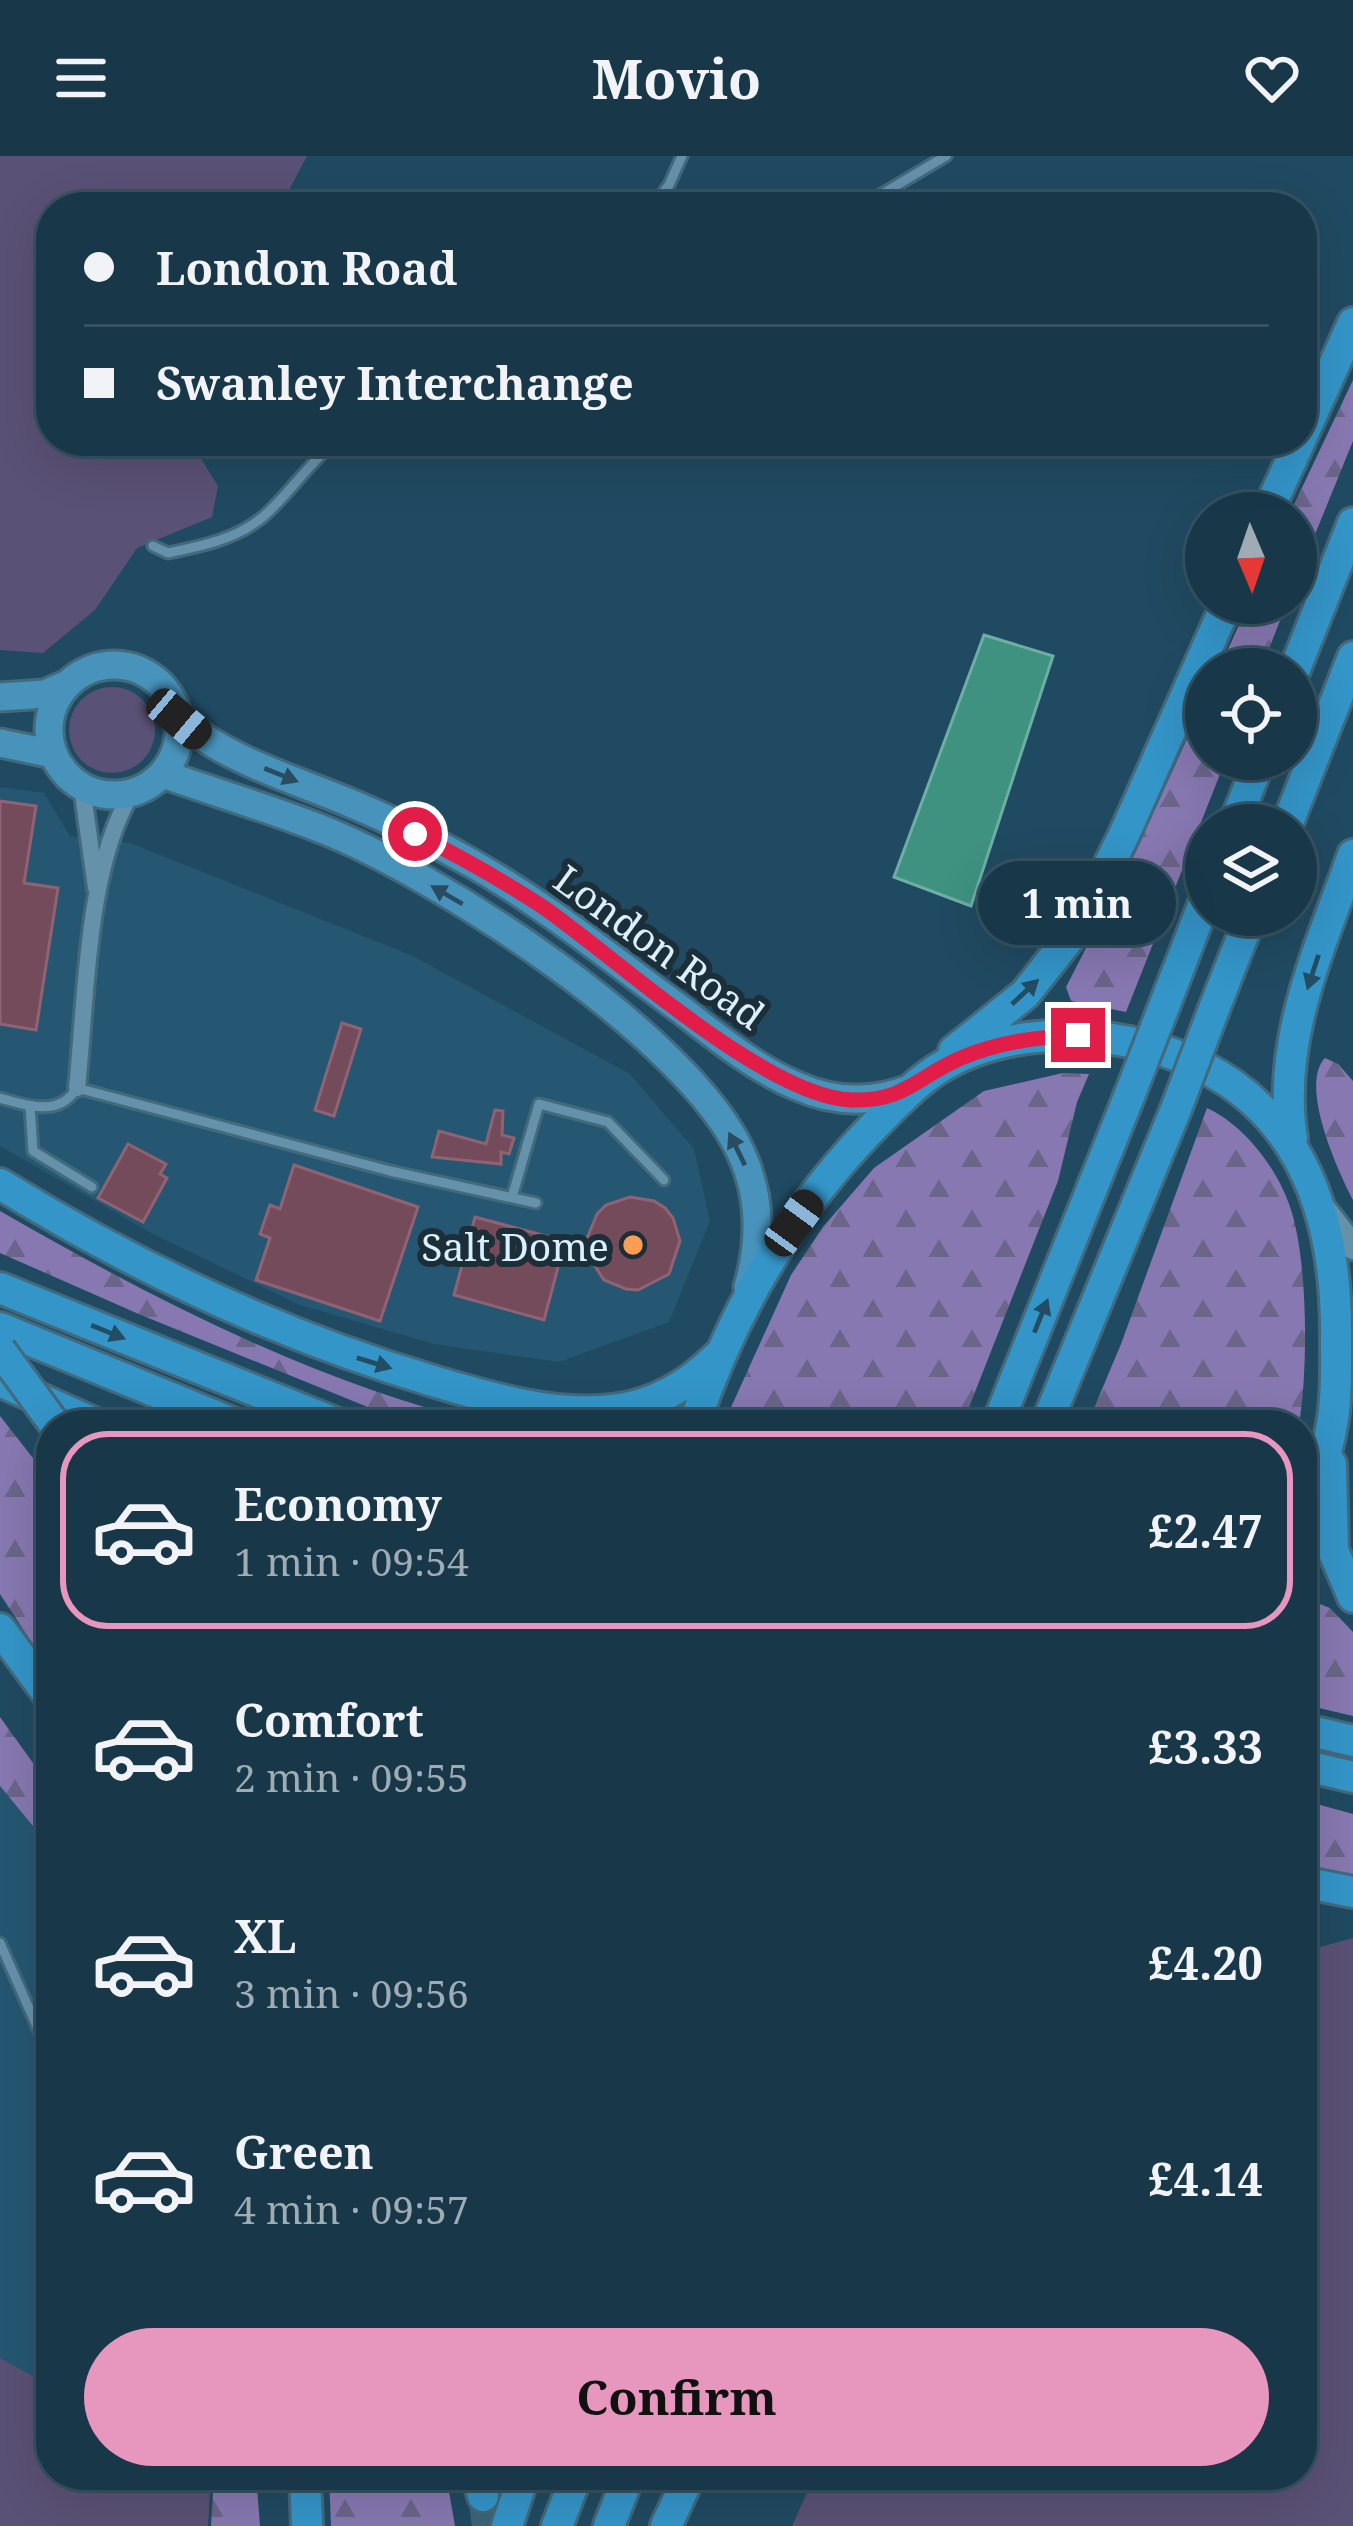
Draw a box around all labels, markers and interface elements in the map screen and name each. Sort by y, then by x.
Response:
text: Movio [592,41,761,115]
icon: menu [48,45,114,111]
icon: heart [1239,45,1305,111]
text: London Road [156,237,458,298]
text: Swanley Interchange [156,352,634,413]
north arrow [1185,492,1317,624]
map controls [1185,492,1317,936]
button: locate [1185,648,1317,780]
car [140,682,218,756]
one-way arrow [263,766,299,785]
button: layers [1185,804,1317,936]
route start [388,807,442,861]
street label: London Road [544,852,776,1040]
callout: 1 min [979,861,1177,945]
text: 1 min [1022,876,1132,929]
one-way arrow [430,885,464,906]
one-way arrow [1303,954,1322,991]
one-way arrow [1011,978,1040,1006]
route end [1051,1008,1105,1062]
one-way arrow [728,1131,748,1166]
car [758,1183,830,1263]
place label: Salt Dome [421,1219,609,1272]
marker: Salt Dome [620,1232,646,1258]
one-way arrow [1032,1298,1051,1334]
one-way arrow [91,1323,127,1342]
one-way arrow [356,1355,393,1373]
text: Economy [234,1473,442,1534]
icon: car [90,1476,198,1584]
text: £2.47 [1148,1500,1263,1561]
text: 1 min · 09:54 [234,1534,469,1587]
text: Comfort [234,1689,424,1750]
icon: car [90,1692,198,1800]
text: £3.33 [1148,1716,1263,1777]
text: 2 min · 09:55 [234,1750,469,1803]
text: XL [234,1905,296,1966]
icon: car [90,1908,198,2016]
text: £4.20 [1148,1932,1263,1993]
text: 3 min · 09:56 [234,1966,469,2019]
text: Green [234,2121,374,2182]
icon: car [90,2124,198,2232]
text: £4.14 [1148,2148,1263,2209]
text: 4 min · 09:57 [234,2182,469,2235]
button: Confirm [84,2328,1269,2466]

